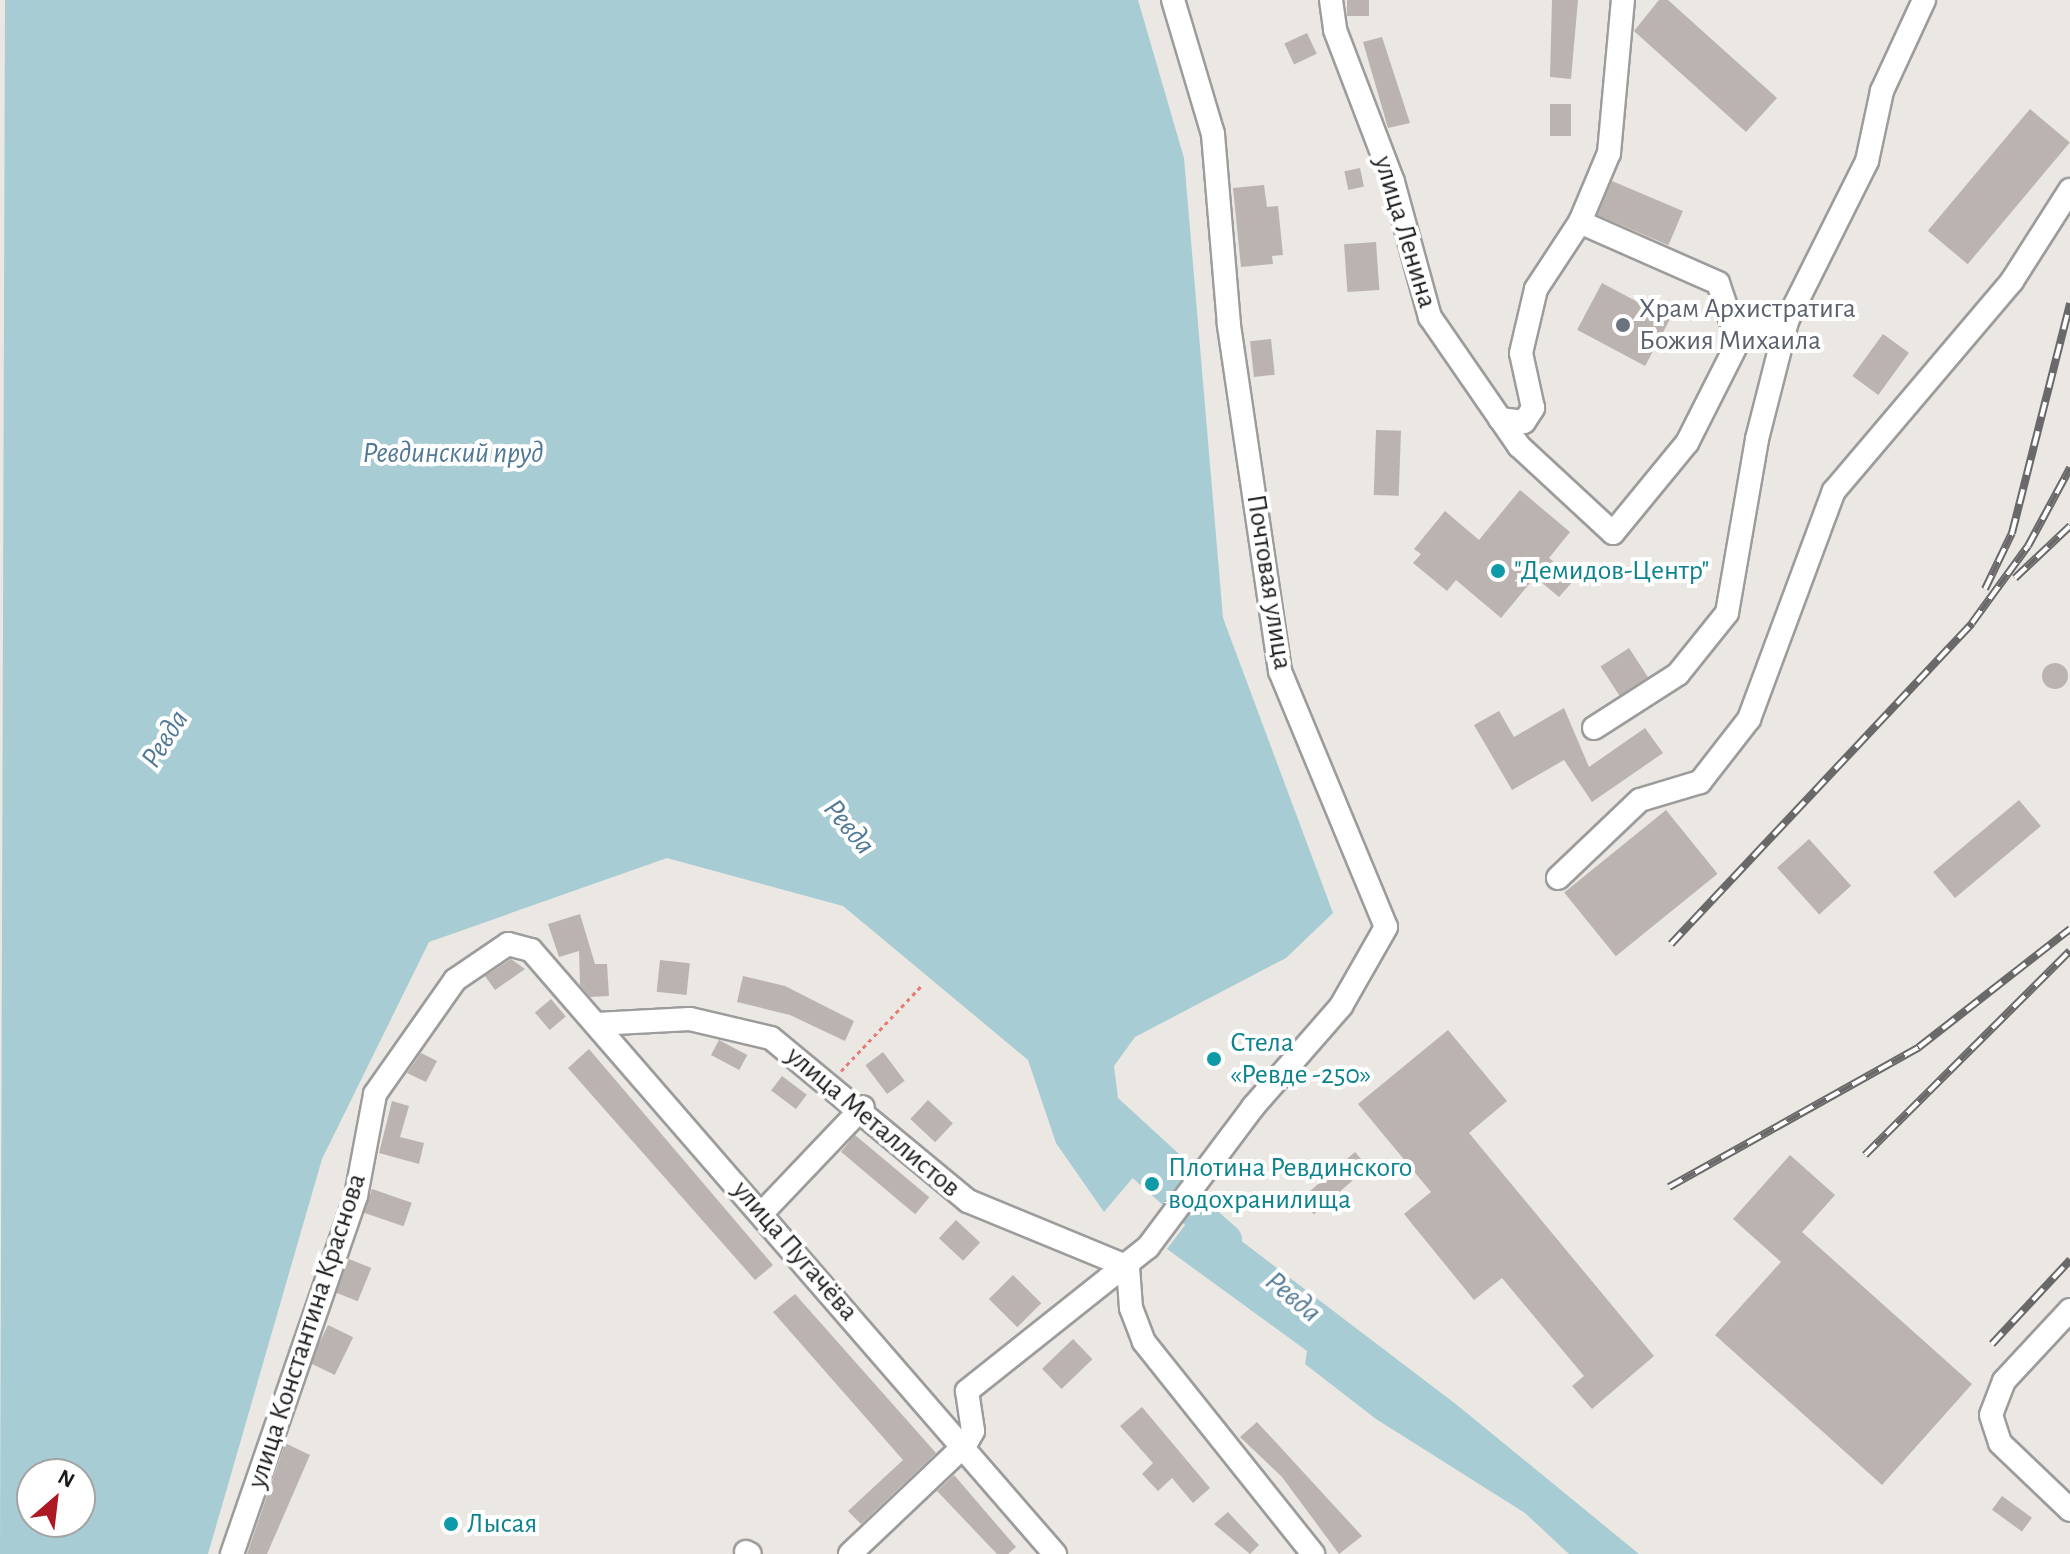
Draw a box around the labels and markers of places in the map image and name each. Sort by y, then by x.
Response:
place label: Храм Архистратига Божия Михаила [1639,292,1856,358]
marker: Храм Архистратига Божия Михаила [1614,316,1632,334]
place label: "Демидов-Центр" [1514,554,1709,588]
marker: "Демидов-Центр" [1489,562,1507,580]
place label: Стела «Ревде -250» [1230,1026,1371,1092]
marker: Стела «Ревде -250» [1205,1050,1223,1068]
place label: Плотина Ревдинского водохранилища [1168,1151,1412,1217]
marker: Плотина Ревдинского водохранилища [1143,1175,1161,1193]
place label: Лысая [467,1507,537,1541]
marker: Лысая [442,1515,460,1533]

